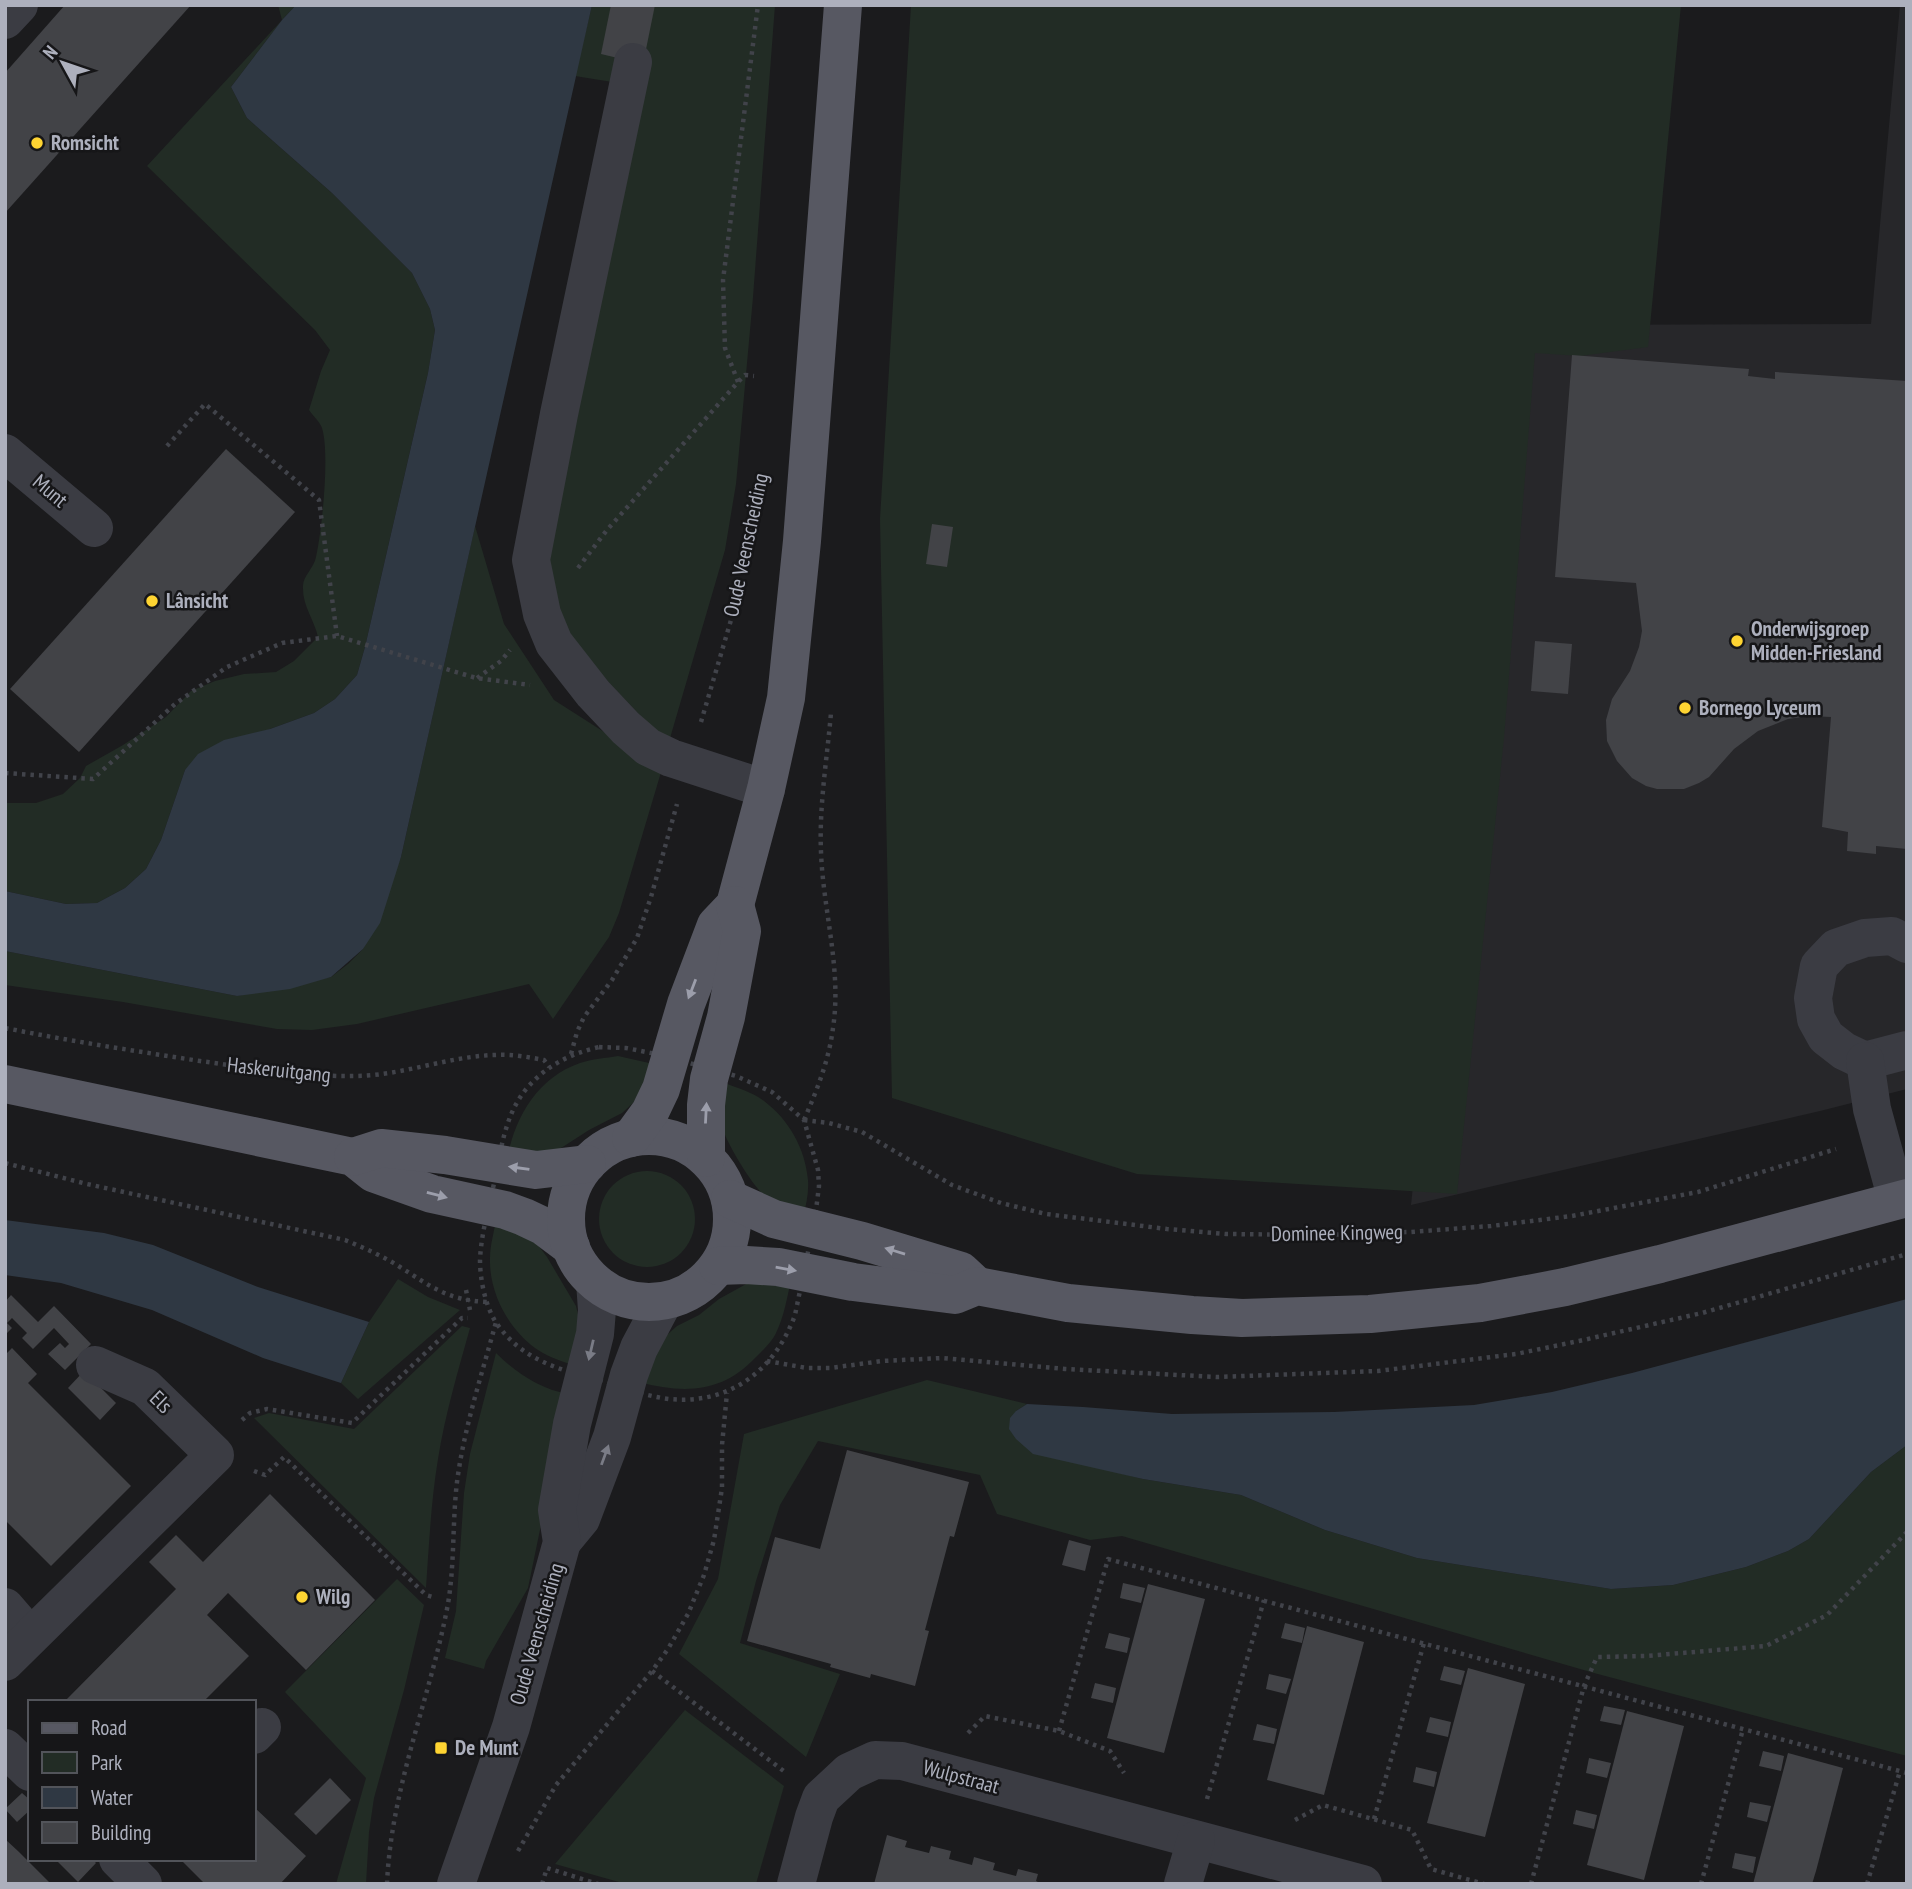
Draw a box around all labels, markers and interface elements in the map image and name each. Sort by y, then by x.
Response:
north arrow [28,28,98,98]
text: N [37,40,62,64]
place label: Romsicht [51,129,119,156]
marker: Romsicht [29,135,45,151]
street label: Munt [27,468,74,513]
street label: Oude Veenscheiding [717,470,774,619]
place label: Lânsicht [166,587,228,614]
marker: Lânsicht [144,593,160,609]
place label: Onderwijsgroep Midden-Friesland [1751,615,1882,666]
marker: Onderwijsgroep Midden-Friesland [1729,633,1745,649]
place label: Bornego Lyceum [1699,694,1821,721]
marker: Bornego Lyceum [1677,700,1693,716]
one-way arrow [686,978,697,999]
street label: Haskeruitgang [226,1051,332,1088]
one-way arrow [700,1102,711,1124]
one-way arrow [508,1162,530,1173]
one-way arrow [427,1190,449,1201]
street label: Dominee Kingweg [1271,1218,1403,1247]
one-way arrow [884,1245,905,1255]
one-way arrow [775,1264,797,1275]
one-way arrow [585,1339,596,1361]
street label: Els [144,1385,178,1419]
one-way arrow [600,1445,611,1466]
street label: Oude Veenscheiding [503,1560,570,1708]
place label: Wilg [315,1583,350,1610]
marker: Wilg [294,1589,310,1605]
legend [28,1700,256,1861]
text: Road [91,1714,127,1741]
place label: De Munt [455,1734,518,1761]
marker: De Munt [433,1740,449,1756]
text: Park [91,1749,122,1776]
street label: Wulpstraat [920,1753,1002,1800]
text: Water [91,1784,133,1811]
text: Building [91,1819,151,1846]

